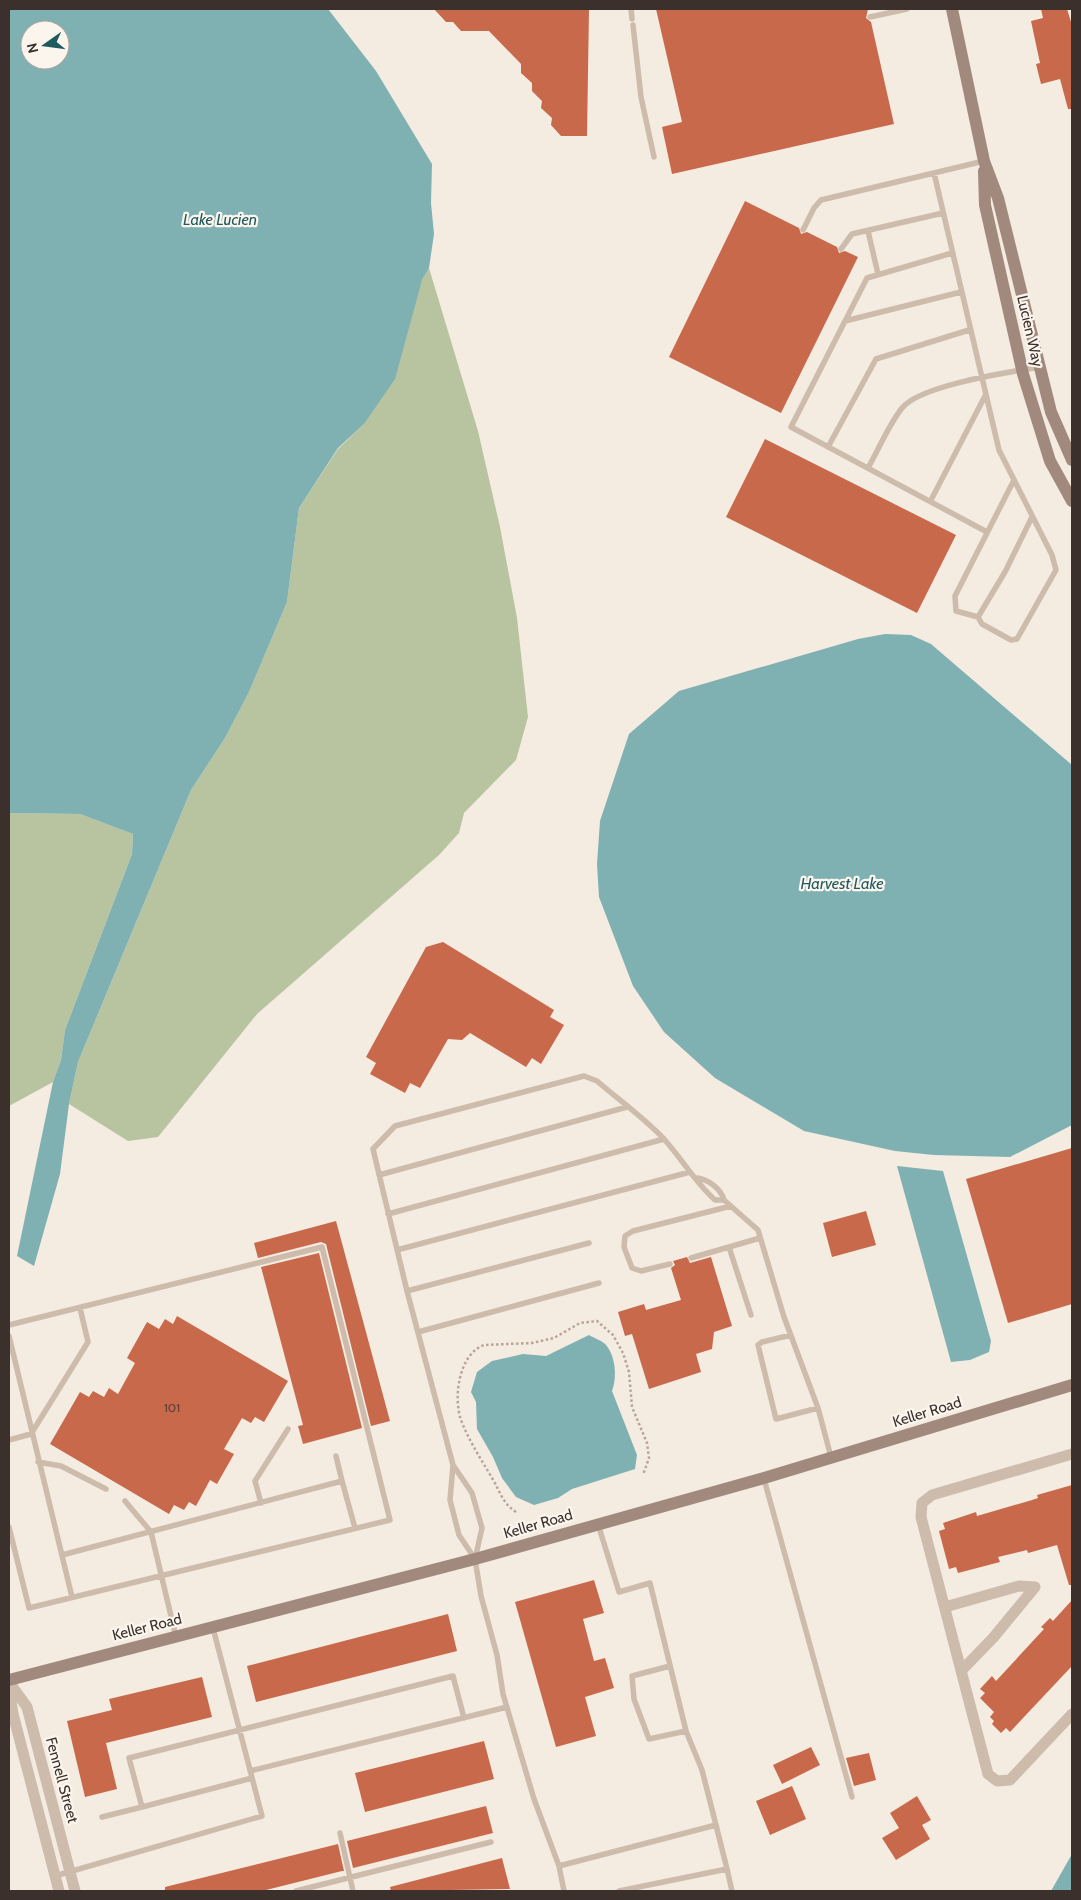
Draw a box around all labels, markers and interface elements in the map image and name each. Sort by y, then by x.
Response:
north arrow [20,20,70,70]
text: N [22,41,42,55]
water label: Lake Lucien [183,210,257,229]
street label: Lucien Way [1013,294,1047,369]
water label: Harvest Lake [800,874,884,893]
street label: Keller Road [890,1393,964,1431]
house number: 101 [164,1400,180,1415]
street label: Keller Road [501,1506,575,1542]
street label: Keller Road [110,1610,184,1644]
street label: Fennell Street [42,1735,82,1825]

